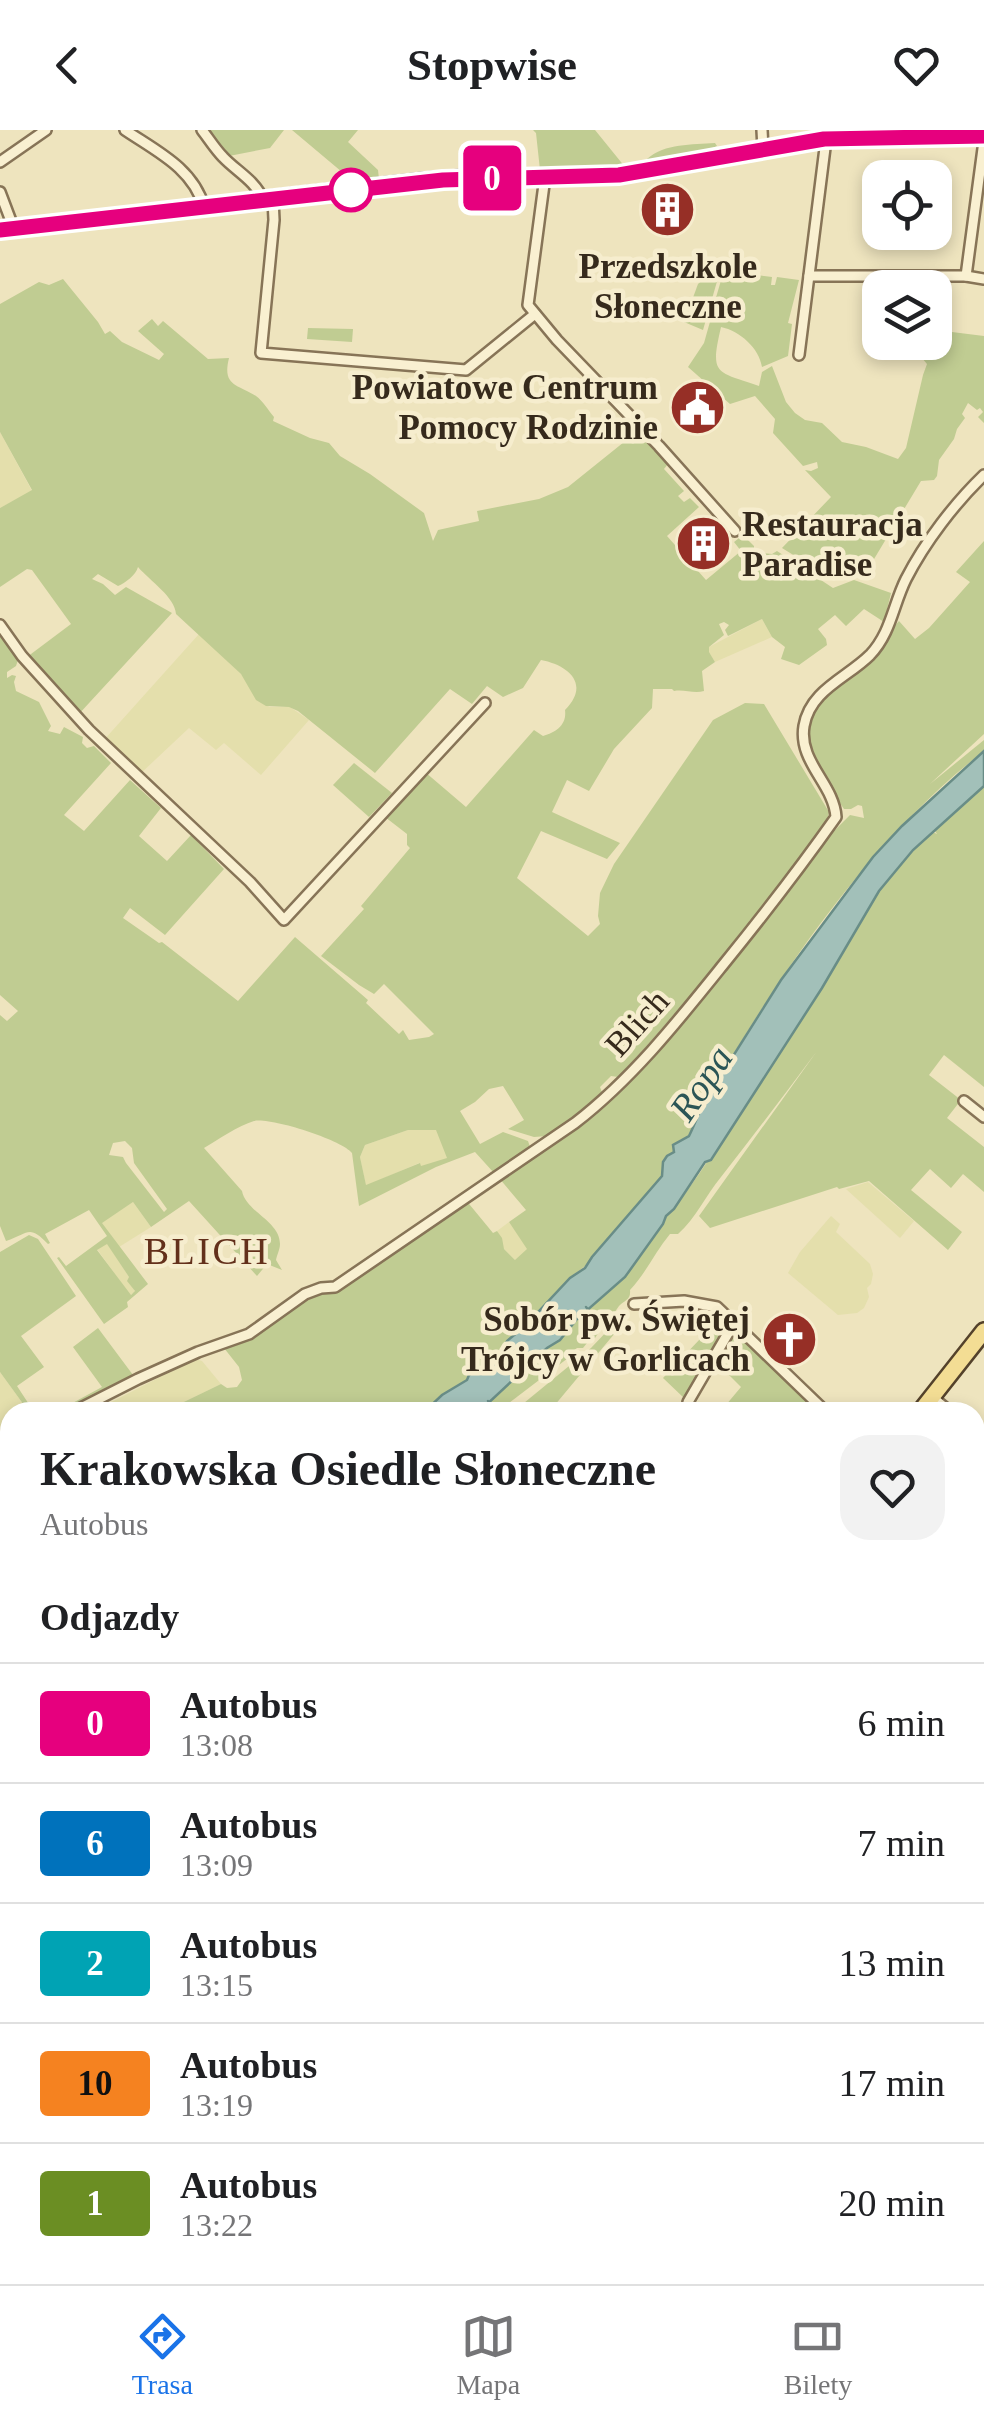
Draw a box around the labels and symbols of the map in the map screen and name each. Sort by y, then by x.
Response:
line badge: 0 [460,145,524,210]
unlabelled marker [330,169,372,211]
building icon: Przedszkole Słoneczne [638,180,698,240]
place label: Przedszkole Słoneczne [579,247,757,326]
place label: Powiatowe Centrum Pomocy Rodzinie [352,368,658,447]
public building icon: Powiatowe Centrum Pomocy Rodzinie [667,377,727,437]
place label: Restauracja Paradise [742,505,923,584]
building icon: Restauracja Paradise [673,514,733,574]
street label: Blich [597,981,677,1064]
water label: Ropa [661,1038,741,1129]
district label: BLICH [144,1230,270,1272]
place label: Sobór pw. Świętej Trójcy w Gorlicach [461,1299,750,1379]
church icon: Sobór pw. Świętej Trójcy w Gorlicach [759,1309,819,1369]

